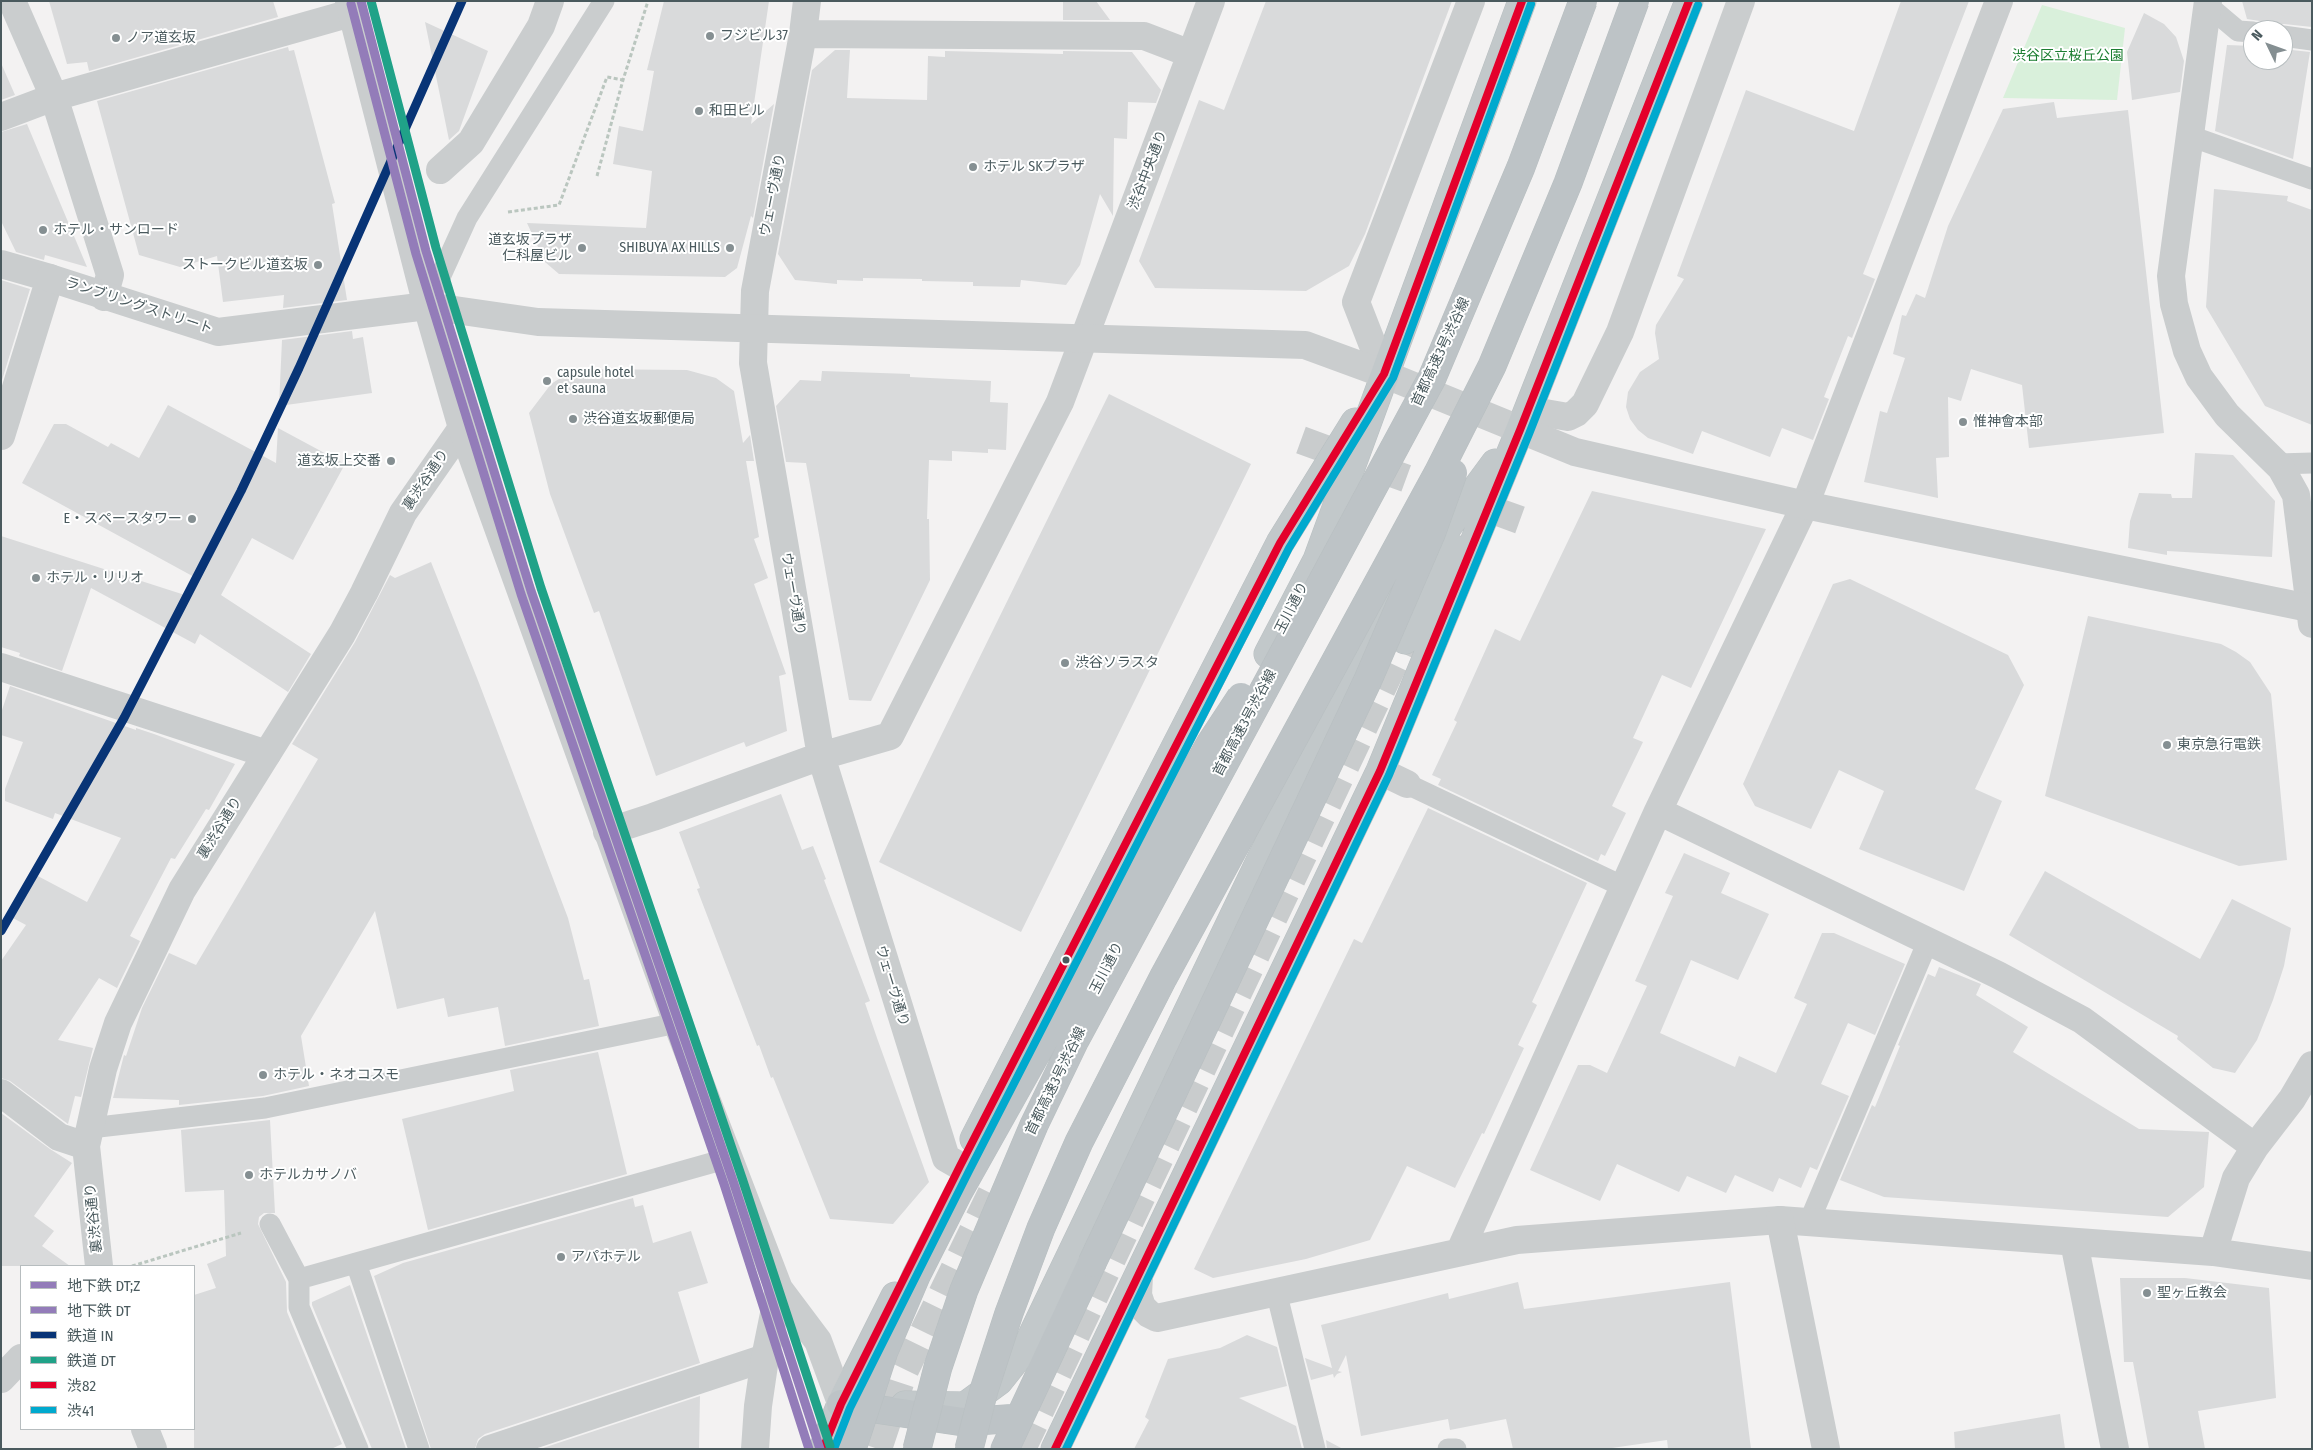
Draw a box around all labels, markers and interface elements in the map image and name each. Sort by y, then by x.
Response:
north arrow [2243,20,2293,70]
text: N [2248,26,2266,44]
place label: フジビル37 [720,28,788,44]
place label: ノア道玄坂 [126,30,196,46]
marker: フジビル37 [704,30,716,42]
marker: ノア道玄坂 [110,32,122,44]
park label: 渋谷区立桜丘公園 [2012,48,2124,64]
place label: 和田ビル [709,103,765,119]
marker: 和田ビル [693,105,705,117]
street label: 渋谷中央通り [1125,128,1171,212]
street label: ウェーヴ通り [757,152,789,238]
place label: ホテル SKプラザ [983,159,1085,175]
marker: ホテル SKプラザ [967,161,979,173]
place label: ホテル・サンロード [53,222,179,238]
marker: ホテル・サンロード [37,224,49,236]
place label: 道玄坂プラザ 仁科屋ビル [488,232,572,264]
place label: SHIBUYA AX HILLS [619,240,720,256]
marker: 道玄坂プラザ 仁科屋ビル [576,242,588,254]
marker: SHIBUYA AX HILLS [724,242,736,254]
place label: ストークビル道玄坂 [182,257,308,273]
marker: ストークビル道玄坂 [312,259,324,271]
street label: ランブリングストリート [63,274,215,338]
street label: 首都高速3号渋谷線 [1408,295,1474,409]
place label: capsule hotel et sauna [557,365,634,398]
marker: capsule hotel et sauna [541,375,553,387]
place label: 渋谷道玄坂郵便局 [583,411,695,427]
marker: 渋谷道玄坂郵便局 [567,413,579,425]
place label: 惟神會本部 [1973,414,2043,430]
marker: 惟神會本部 [1957,416,1969,428]
street label: 裏渋谷通り [399,446,453,514]
place label: 道玄坂上交番 [297,453,381,469]
marker: 道玄坂上交番 [385,455,397,467]
place label: E・スペースタワー [63,511,182,527]
marker: E・スペースタワー [186,513,198,525]
street label: ウェーヴ通り [777,551,809,637]
place label: ホテル・リリオ [46,570,144,586]
marker: ホテル・リリオ [30,572,42,584]
street label: 玉川通り [1272,579,1312,637]
place label: 渋谷ソラスタ [1075,655,1159,671]
marker: 渋谷ソラスタ [1059,657,1071,669]
street label: 首都高速3号渋谷線 [1210,667,1280,779]
place label: 東京急行電鉄 [2177,737,2261,753]
marker: 東京急行電鉄 [2161,739,2173,751]
street label: 裏渋谷通り [194,794,246,862]
street label: 玉川通り [1087,939,1127,997]
street label: ウェーヴ通り [872,943,912,1029]
unlabelled marker [1061,955,1071,965]
street label: 首都高速3号渋谷線 [1023,1024,1089,1138]
place label: ホテル・ネオコスモ [273,1067,399,1083]
marker: ホテル・ネオコスモ [257,1069,269,1081]
place label: ホテルカサノバ [259,1167,357,1183]
marker: ホテルカサノバ [243,1169,255,1181]
street label: 裏渋谷通り [82,1182,106,1254]
place label: アパホテル [571,1249,641,1265]
marker: アパホテル [555,1251,567,1263]
legend [20,1265,195,1430]
text: 地下鉄 DT;Z [67,1277,140,1295]
place label: 聖ヶ丘教会 [2157,1285,2227,1301]
marker: 聖ヶ丘教会 [2141,1287,2153,1299]
text: 地下鉄 DT [67,1302,131,1320]
text: 鉄道 IN [67,1327,114,1345]
text: 鉄道 DT [67,1352,116,1370]
text: 渋82 [67,1377,96,1395]
text: 渋41 [67,1402,94,1420]

